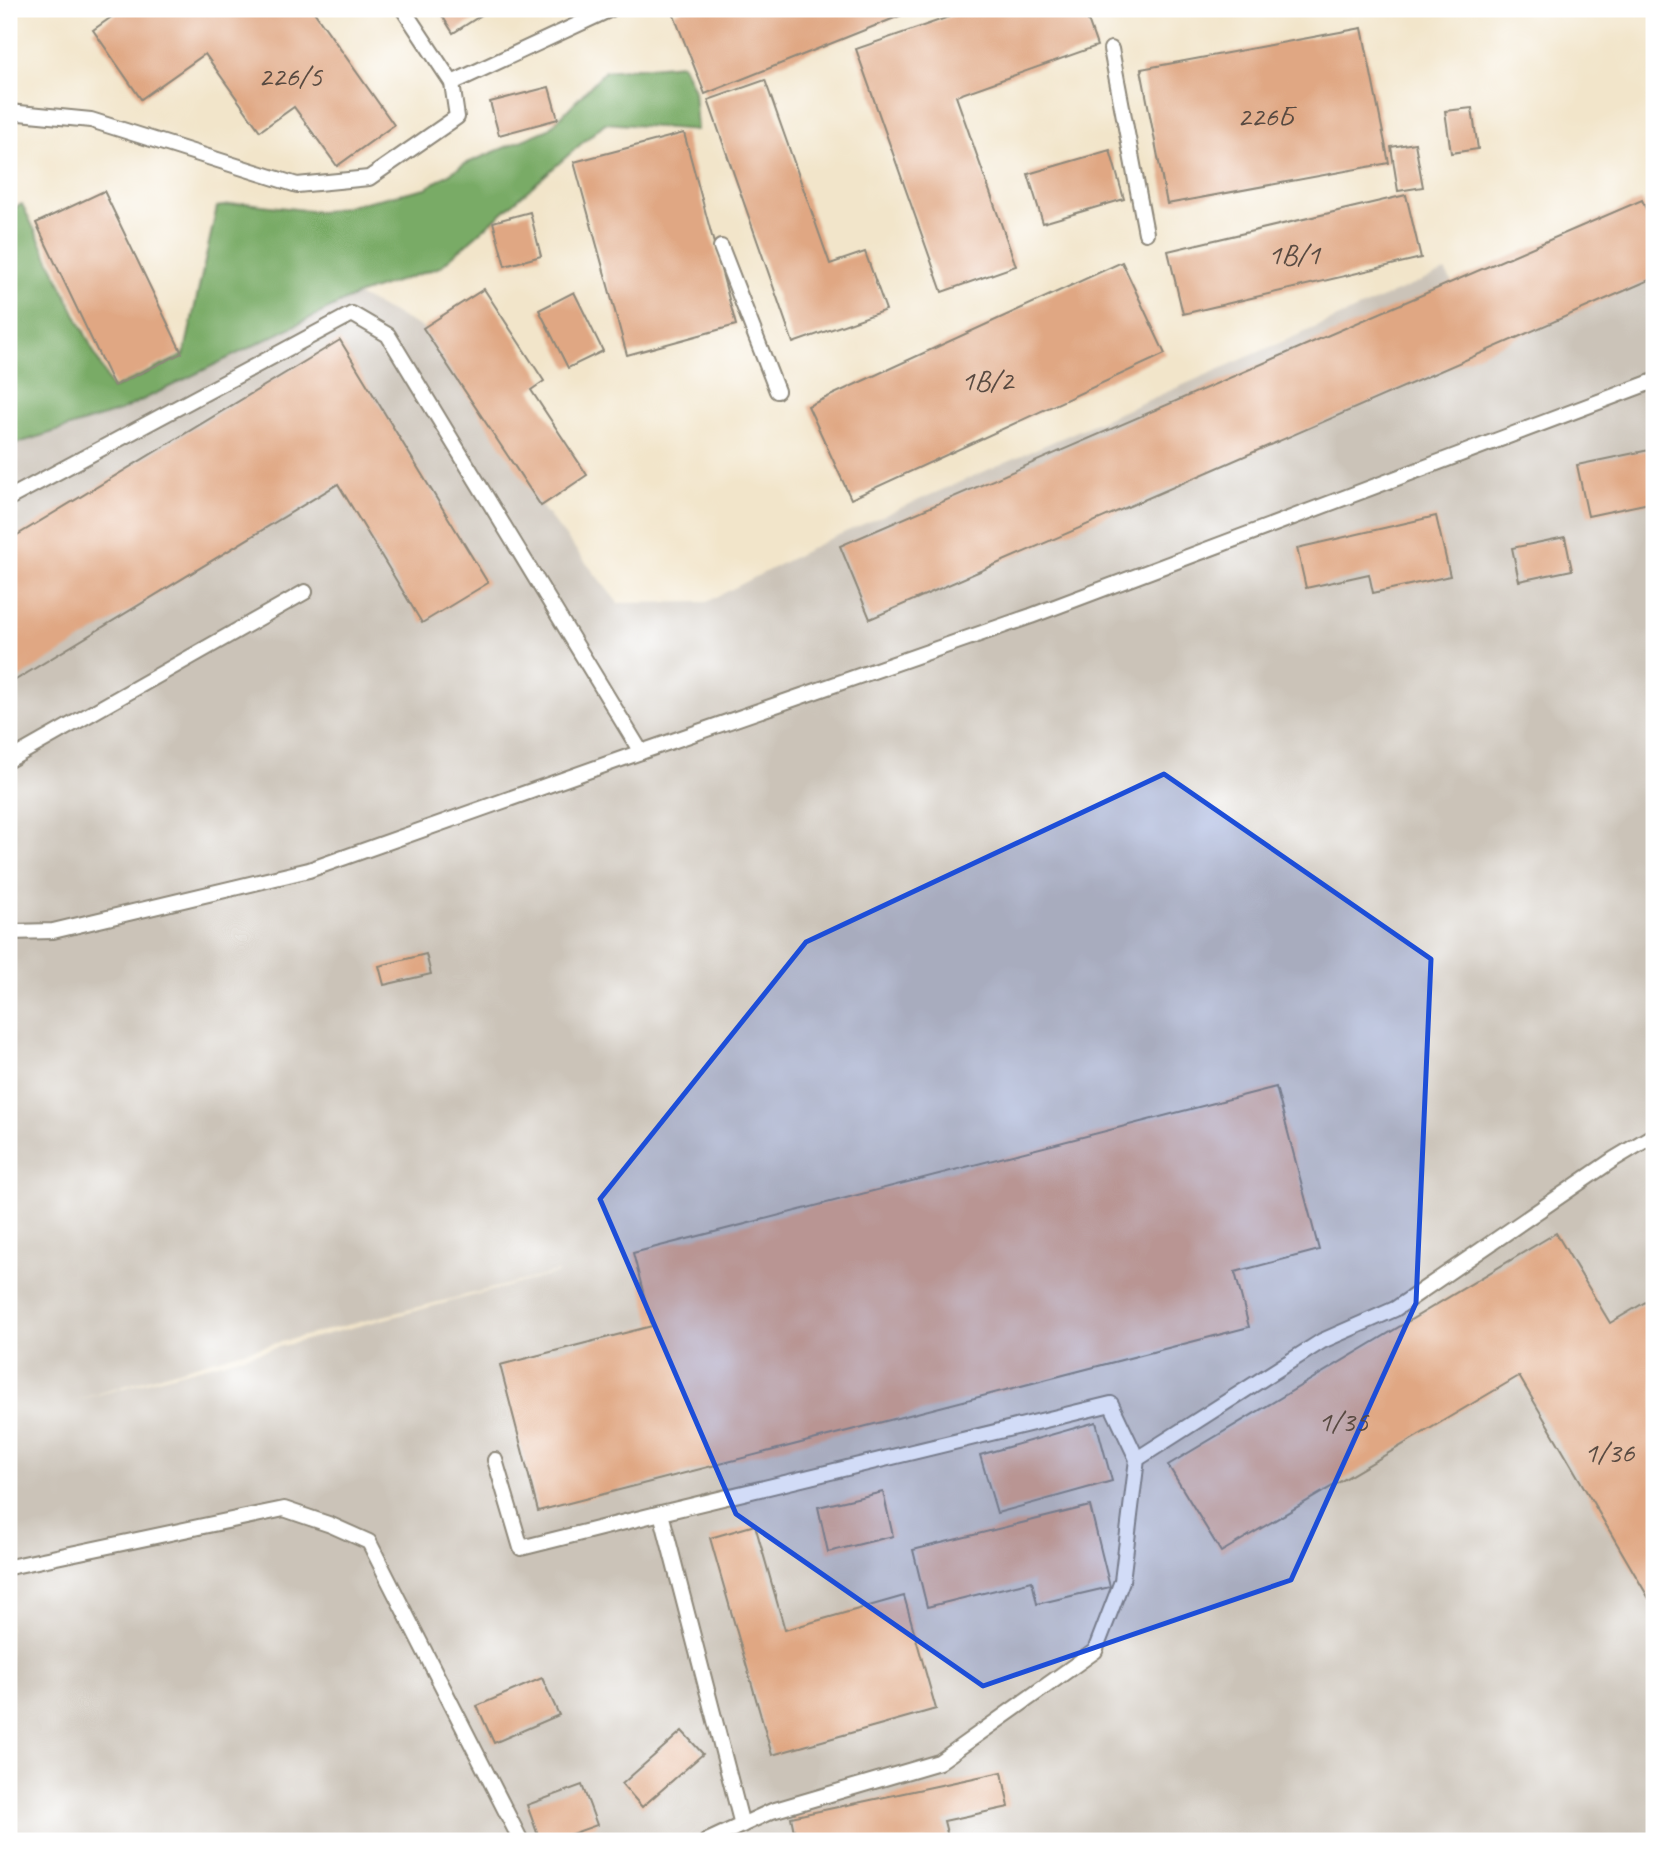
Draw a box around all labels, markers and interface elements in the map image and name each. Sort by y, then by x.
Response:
house number: 226/5 [258,57,323,95]
house number: 226Б [1237,97,1298,135]
house number: 1В/1 [1268,235,1322,273]
house number: 1В/2 [961,361,1016,399]
house number: 1/35 [1318,1402,1370,1440]
house number: 1/36 [1584,1433,1636,1471]

